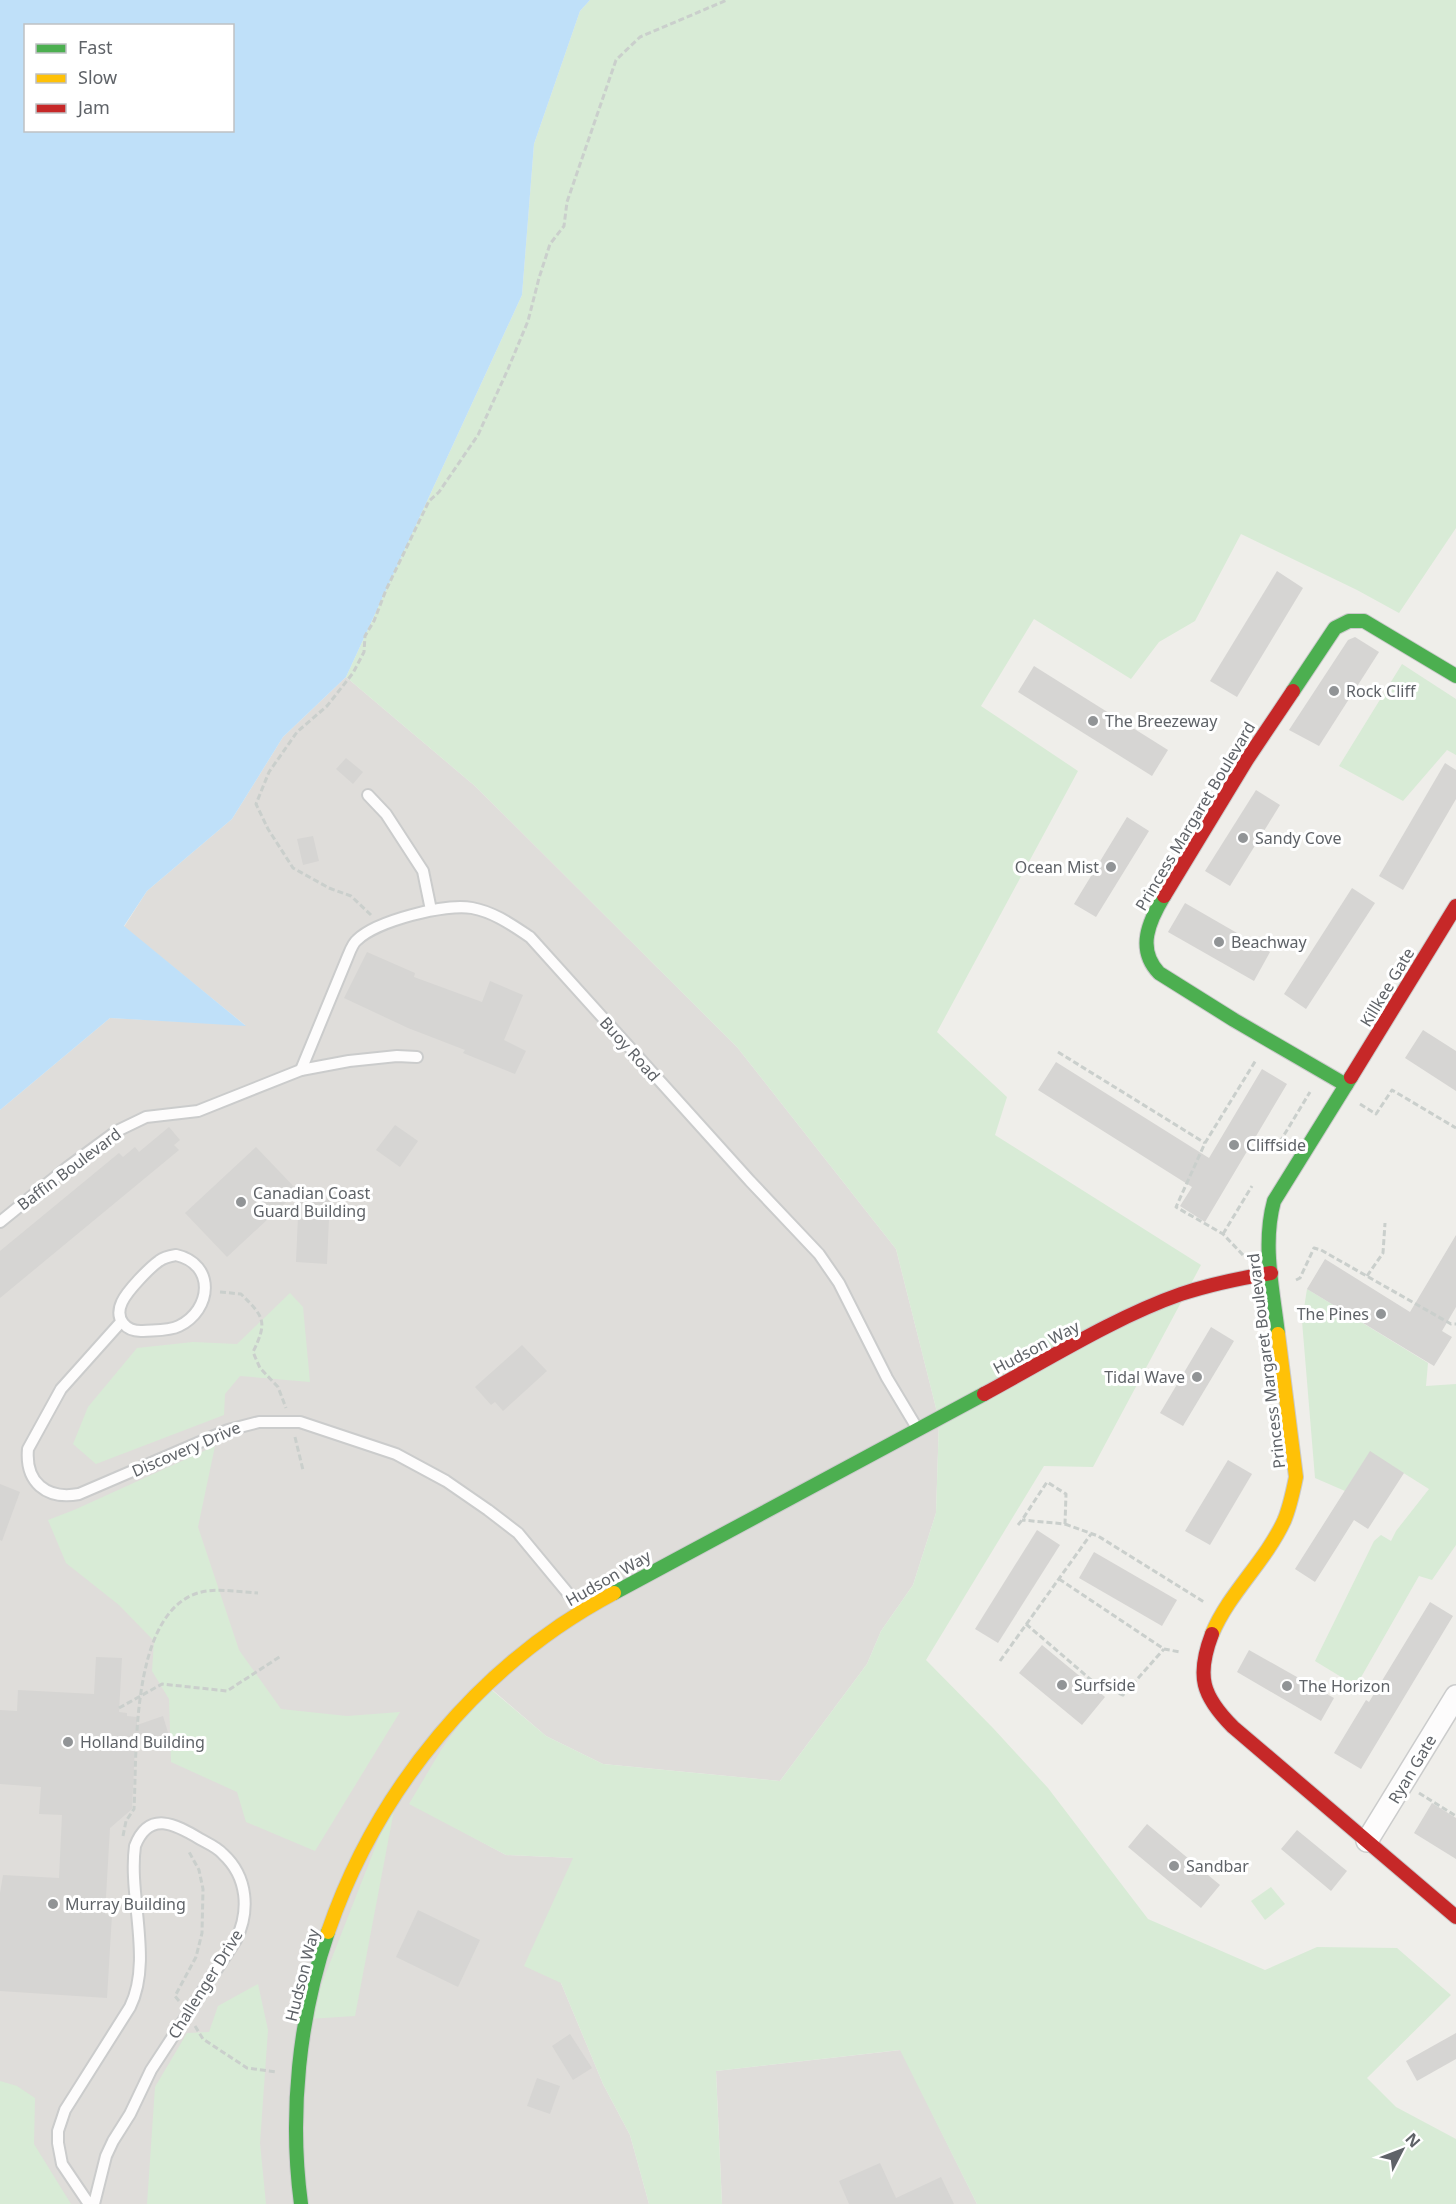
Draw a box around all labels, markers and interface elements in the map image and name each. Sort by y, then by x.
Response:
legend [24,24,234,132]
text: Fast [78,35,113,59]
text: Slow [78,65,117,89]
text: Jam [76,95,110,119]
place label: Rock Cliff [1346,680,1416,702]
marker: Rock Cliff [1327,684,1341,698]
place label: The Breezeway [1105,710,1218,732]
marker: The Breezeway [1086,714,1100,728]
street label: Princess Margaret Boulevard [1130,718,1260,914]
place label: Sandy Cove [1255,827,1341,849]
marker: Sandy Cove [1236,831,1250,845]
place label: Ocean Mist [1015,856,1099,878]
marker: Ocean Mist [1104,860,1118,874]
place label: Beachway [1231,931,1308,953]
marker: Beachway [1212,935,1226,949]
street label: Killkee Gate [1355,943,1419,1031]
street label: Buoy Road [595,1012,665,1086]
street label: Baffin Boulevard [13,1123,125,1215]
place label: Cliffside [1246,1134,1306,1156]
marker: Cliffside [1227,1138,1241,1152]
place label: Canadian Coast Guard Building [253,1182,370,1222]
marker: Canadian Coast Guard Building [234,1195,248,1209]
street label: Princess Margaret Boulevard [1242,1252,1290,1470]
place label: The Pines [1297,1303,1369,1325]
marker: The Pines [1374,1307,1388,1321]
street label: Hudson Way [989,1315,1084,1379]
place label: Tidal Wave [1104,1366,1185,1388]
marker: Tidal Wave [1190,1370,1204,1384]
street label: Discovery Drive [128,1416,244,1482]
street label: Hudson Way [561,1544,655,1611]
place label: Surfside [1074,1674,1135,1696]
place label: The Horizon [1299,1675,1390,1697]
marker: Surfside [1055,1678,1069,1692]
marker: The Horizon [1280,1679,1294,1693]
place label: Holland Building [80,1731,205,1753]
street label: Ryan Gate [1383,1731,1441,1807]
marker: Holland Building [61,1735,75,1749]
place label: Sandbar [1186,1855,1249,1877]
marker: Sandbar [1167,1859,1181,1873]
place label: Murray Building [65,1893,186,1915]
marker: Murray Building [46,1897,60,1911]
street label: Challenger Drive [162,1925,248,2043]
street label: Hudson Way [280,1926,324,2024]
north arrow [1372,2120,1432,2180]
text: N [1401,2128,1426,2152]

